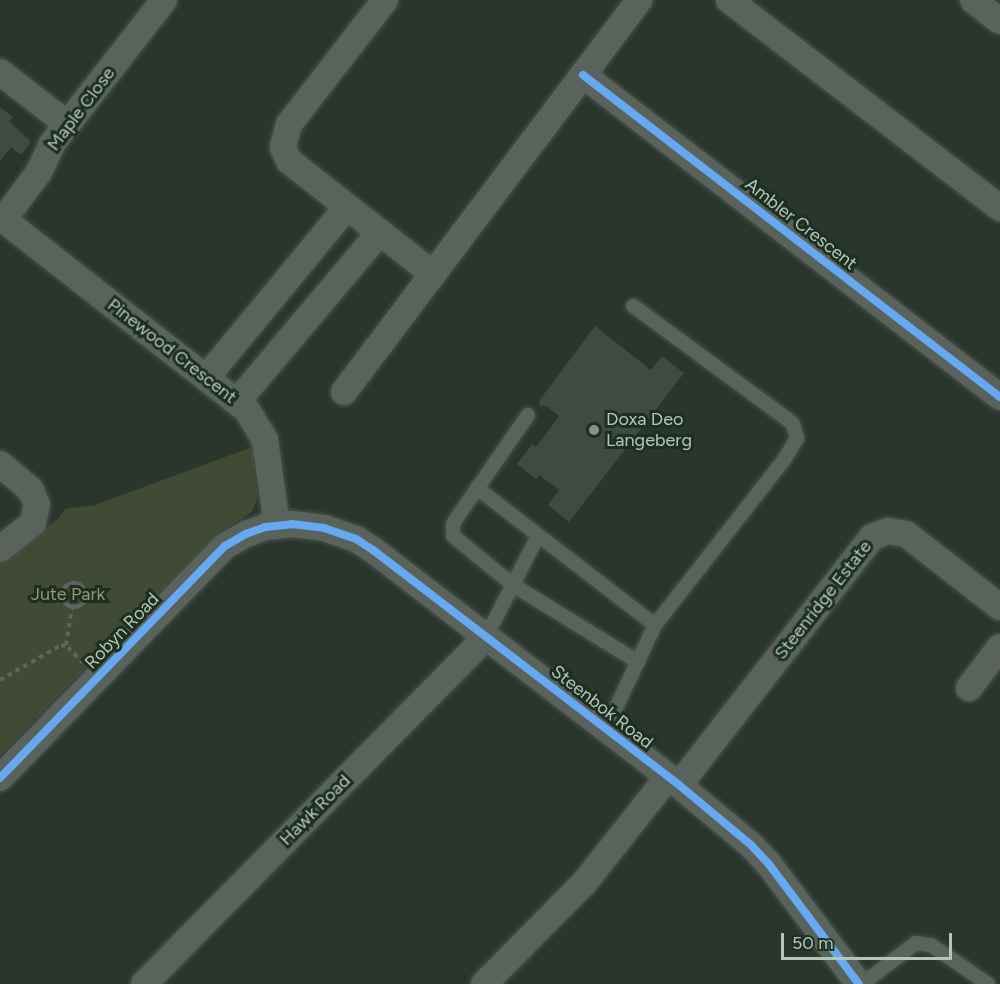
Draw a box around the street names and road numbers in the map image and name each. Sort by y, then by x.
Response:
street label: Maple Close [43,63,119,155]
street label: Ambler Crescent [741,174,861,274]
street label: Pinewood Crescent [103,294,241,408]
street label: Steenridge Estate [770,536,876,664]
street label: Robyn Road [80,588,164,674]
street label: Steenbok Road [547,661,657,753]
street label: Hawk Road [275,770,355,850]

